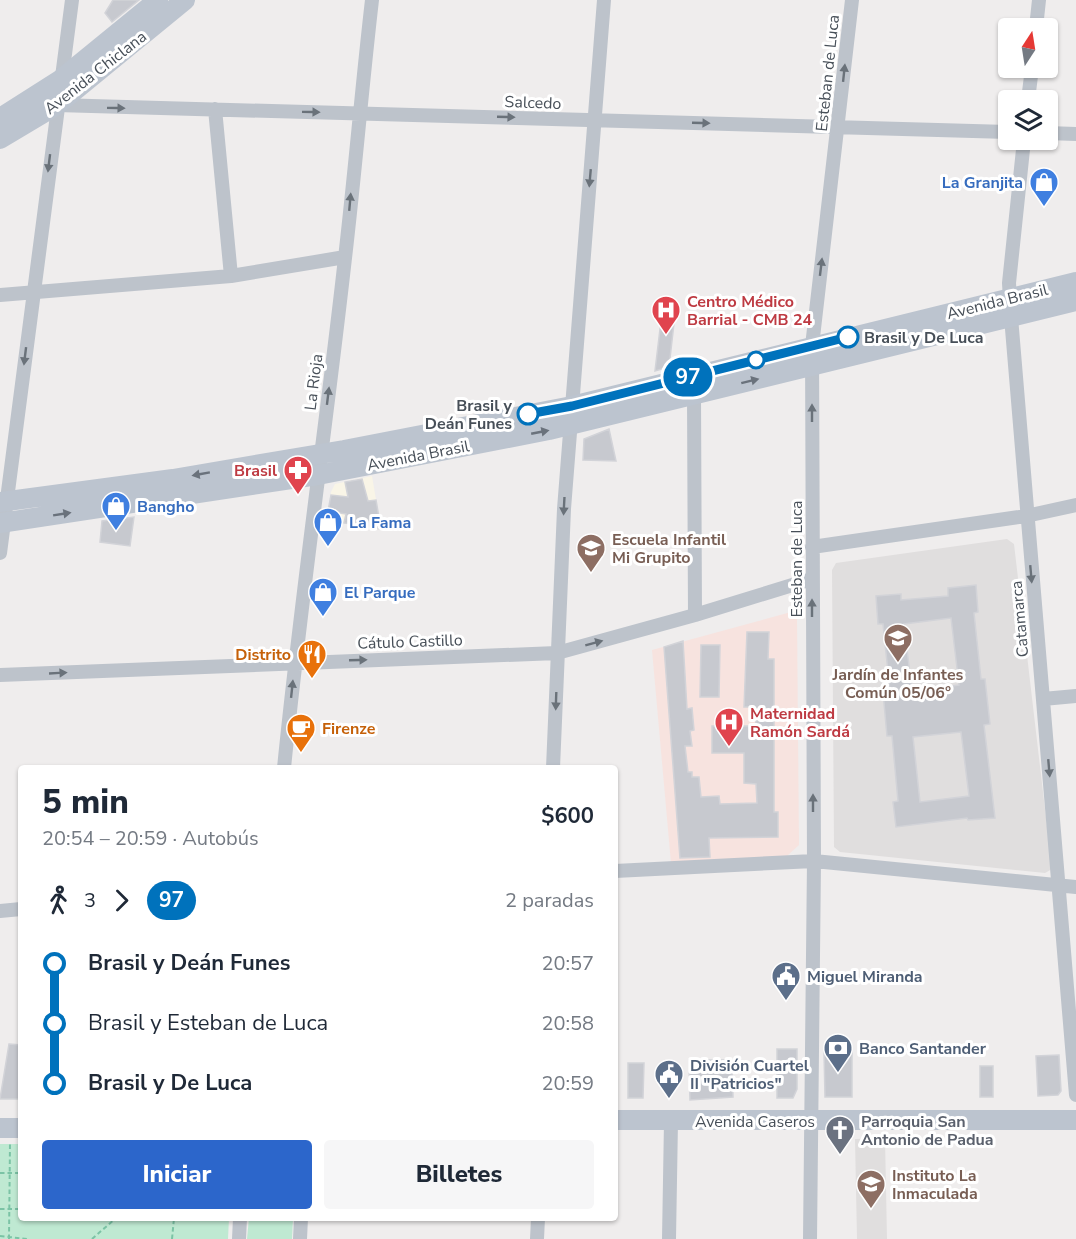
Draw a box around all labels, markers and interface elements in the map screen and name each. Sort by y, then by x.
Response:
street label: Esteban de Luca [811,14,845,133]
north arrow [998,18,1058,78]
map controls [998,18,1058,150]
street label: Avenida Chiclana [40,26,151,120]
one-way arrow [839,64,849,83]
button: layers [998,90,1058,150]
street label: Salcedo [504,91,562,115]
one-way arrow [106,103,125,113]
one-way arrow [301,107,320,116]
one-way arrow [496,113,515,122]
one-way arrow [691,118,710,128]
one-way arrow [44,153,54,172]
shop icon: La Granjita [1028,166,1060,208]
one-way arrow [585,169,595,188]
place label: La Granjita [942,172,1023,194]
one-way arrow [345,193,355,212]
one-way arrow [816,257,826,276]
street label: Avenida Brasil [944,279,1050,325]
place label: Centro Médico Barrial - CMB 24 [687,291,813,331]
hospital icon: Centro Médico Barrial - CMB 24 [650,294,682,336]
marker: Brasil y De Luca [837,326,859,348]
place label: Brasil y De Luca [864,327,984,349]
one-way arrow [20,347,29,366]
unlabelled marker [747,351,765,369]
street label: La Rioja [300,353,328,412]
line badge: 97 [661,358,715,397]
text: 97 [675,363,701,391]
one-way arrow [741,376,759,386]
one-way arrow [323,386,332,405]
place label: Brasil y Deán Funes [425,395,513,435]
marker: Brasil y Deán Funes [517,403,539,425]
one-way arrow [807,403,817,422]
one-way arrow [531,427,550,436]
street label: Avenida Brasil [365,435,471,477]
pharmacy icon: Brasil [282,454,314,496]
place label: Brasil [234,460,277,482]
one-way arrow [191,470,210,479]
shop icon: Bangho [100,490,132,532]
place label: Bangho [137,496,194,518]
one-way arrow [560,497,569,516]
street label: Esteban de Luca [786,500,808,618]
shop icon: La Fama [312,506,344,548]
one-way arrow [52,509,71,518]
place label: La Fama [349,512,411,534]
place label: Escuela Infantil Mi Grupito [612,529,726,569]
school or university icon: Escuela Infantil Mi Grupito [575,532,607,574]
one-way arrow [1026,564,1036,583]
shop icon: El Parque [307,576,339,618]
street label: Catamarca [1006,580,1034,658]
place label: El Parque [344,582,416,604]
one-way arrow [807,598,817,617]
school or university icon: Jardín de Infantes Común 05/06° [882,622,914,664]
street label: Cátulo Castillo [357,629,463,655]
restaurant icon: Distrito [296,638,328,680]
one-way arrow [585,638,603,647]
place label: Distrito [235,644,291,666]
one-way arrow [349,655,368,664]
place label: Jardín de Infantes Común 05/06° [832,664,964,704]
one-way arrow [49,668,68,677]
one-way arrow [287,679,297,698]
one-way arrow [551,691,560,710]
place label: Maternidad Ramón Sardá [750,703,850,743]
hospital icon: Maternidad Ramón Sardá [713,706,745,748]
cafe icon: Firenze [285,712,317,754]
place label: Firenze [322,718,376,740]
one-way arrow [1044,759,1053,778]
text: 5 min [42,780,129,825]
one-way arrow [808,793,818,812]
text: $600 [541,801,594,831]
text: 20:54 – 20:59 · Autobús [42,825,259,852]
icon: walk [42,884,75,917]
icon: forward [105,884,138,917]
text: 97 [159,886,184,914]
text: 3 [84,887,96,914]
text: 2 paradas [505,887,594,914]
text: Brasil y Deán Funes [88,948,290,978]
text: 20:57 [541,950,594,977]
public building icon: Miguel Miranda [770,960,802,1002]
place label: Miguel Miranda [807,966,923,988]
text: Brasil y Esteban de Luca [88,1008,328,1038]
text: 20:58 [541,1010,594,1037]
bank icon: Banco Santander [822,1032,854,1074]
place label: Banco Santander [859,1038,987,1060]
place label: División Cuartel II "Patricios" [690,1055,809,1095]
public building icon: División Cuartel II "Patricios" [653,1058,685,1100]
text: Brasil y De Luca [88,1068,252,1098]
text: 20:59 [541,1070,594,1097]
street label: Avenida Caseros [695,1111,815,1133]
place label: Parroquia San Antonio de Padua [861,1111,994,1151]
church icon: Parroquia San Antonio de Padua [824,1114,856,1156]
button: Iniciar [42,1140,312,1209]
button: Billetes [324,1140,594,1209]
place label: Instituto La Inmaculada [892,1165,978,1205]
school or university icon: Instituto La Inmaculada [855,1168,887,1210]

